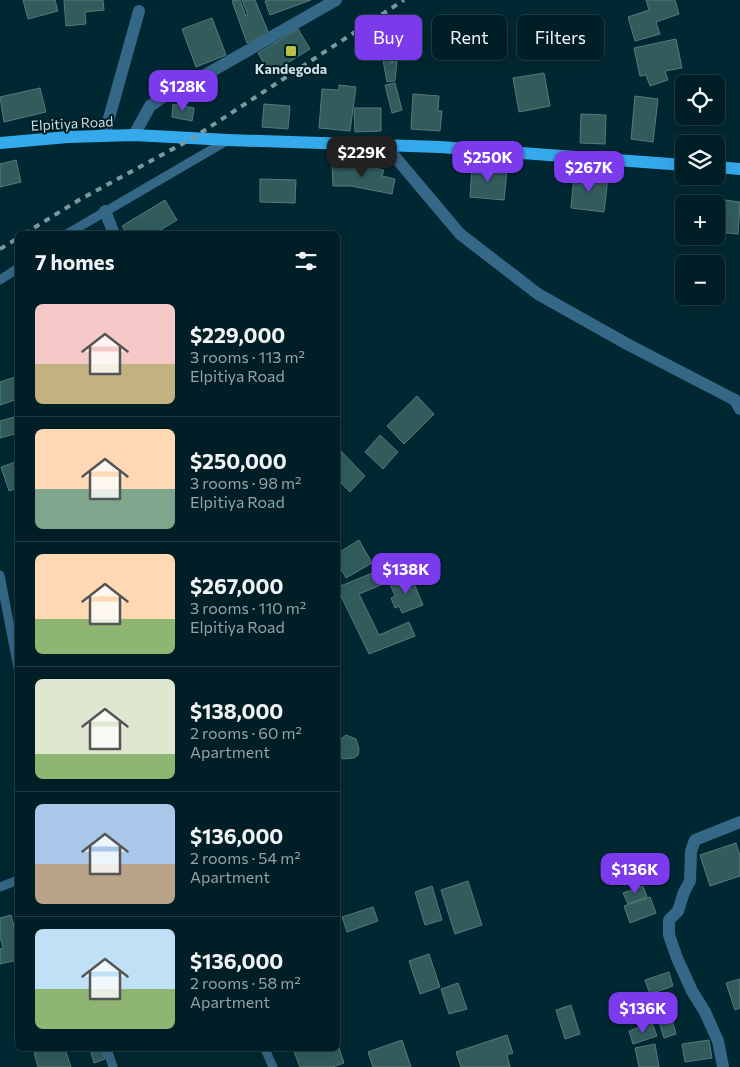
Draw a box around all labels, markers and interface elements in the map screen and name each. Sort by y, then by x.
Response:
chip: Buy [355,15,422,60]
chip: Rent [432,15,507,60]
chip: Filters [517,15,604,60]
marker: Kandegoda [284,44,298,58]
place label: Kandegoda [255,60,327,77]
pin: $128K [148,70,218,112]
map controls [675,75,725,305]
button: locate [675,75,725,125]
text: $128K [160,76,206,95]
street label: Elpitiya Road [30,112,114,134]
button: layers [675,135,725,185]
pin: $229K [327,136,397,178]
pin: $250K [453,140,523,183]
text: $229K [338,142,386,161]
text: $250K [463,147,513,166]
pin: $267K [554,150,624,193]
text: $267K [565,157,613,176]
button: + [675,195,725,245]
icon: filters [292,247,320,275]
text: 7 homes [35,249,114,274]
button: − [675,255,725,305]
text: $229,000 [190,322,285,347]
icon: home [75,324,135,384]
text: 3 rooms · 113 m² [190,347,305,366]
text: Elpitiya Road [190,366,285,385]
text: $250,000 [190,448,287,473]
icon: home [75,449,135,509]
text: 3 rooms · 98 m² [190,473,301,492]
text: Elpitiya Road [190,492,285,511]
pin: $138K [371,552,441,595]
text: $138K [383,559,429,578]
text: $267,000 [190,573,283,598]
icon: home [75,574,135,634]
text: 3 rooms · 110 m² [190,598,306,617]
text: Elpitiya Road [190,617,285,636]
text: $138,000 [190,698,283,723]
icon: home [75,699,135,759]
text: 2 rooms · 60 m² [190,723,302,742]
text: Apartment [190,742,270,761]
text: $136,000 [190,823,283,848]
icon: home [75,824,135,884]
text: 2 rooms · 54 m² [190,848,301,867]
pin: $136K [600,852,670,895]
text: $136K [612,859,658,878]
text: Apartment [190,867,270,886]
text: $136,000 [190,948,283,973]
icon: home [75,949,135,1009]
text: 2 rooms · 58 m² [190,973,301,992]
text: Apartment [190,992,270,1011]
pin: $136K [608,992,678,1034]
text: $136K [620,998,666,1017]

